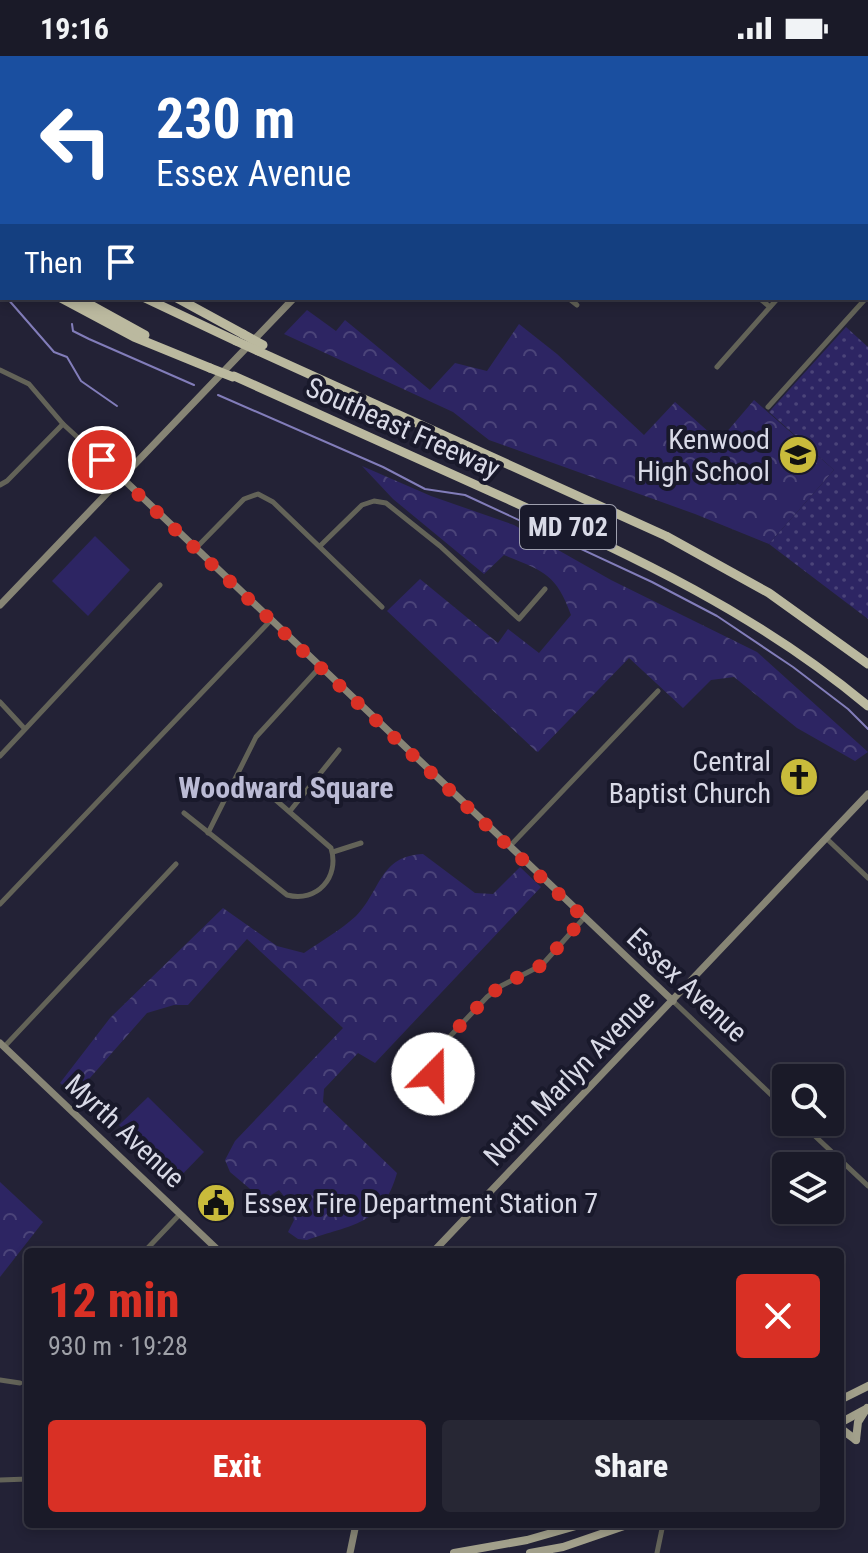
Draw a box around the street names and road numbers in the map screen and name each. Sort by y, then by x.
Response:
street label: Southeast Freeway [301,370,505,486]
road number: MD 702 [520,505,616,549]
street label: Essex Avenue [620,921,754,1049]
street label: North Marlyn Avenue [477,984,661,1172]
street label: Myrth Avenue [59,1067,191,1195]

